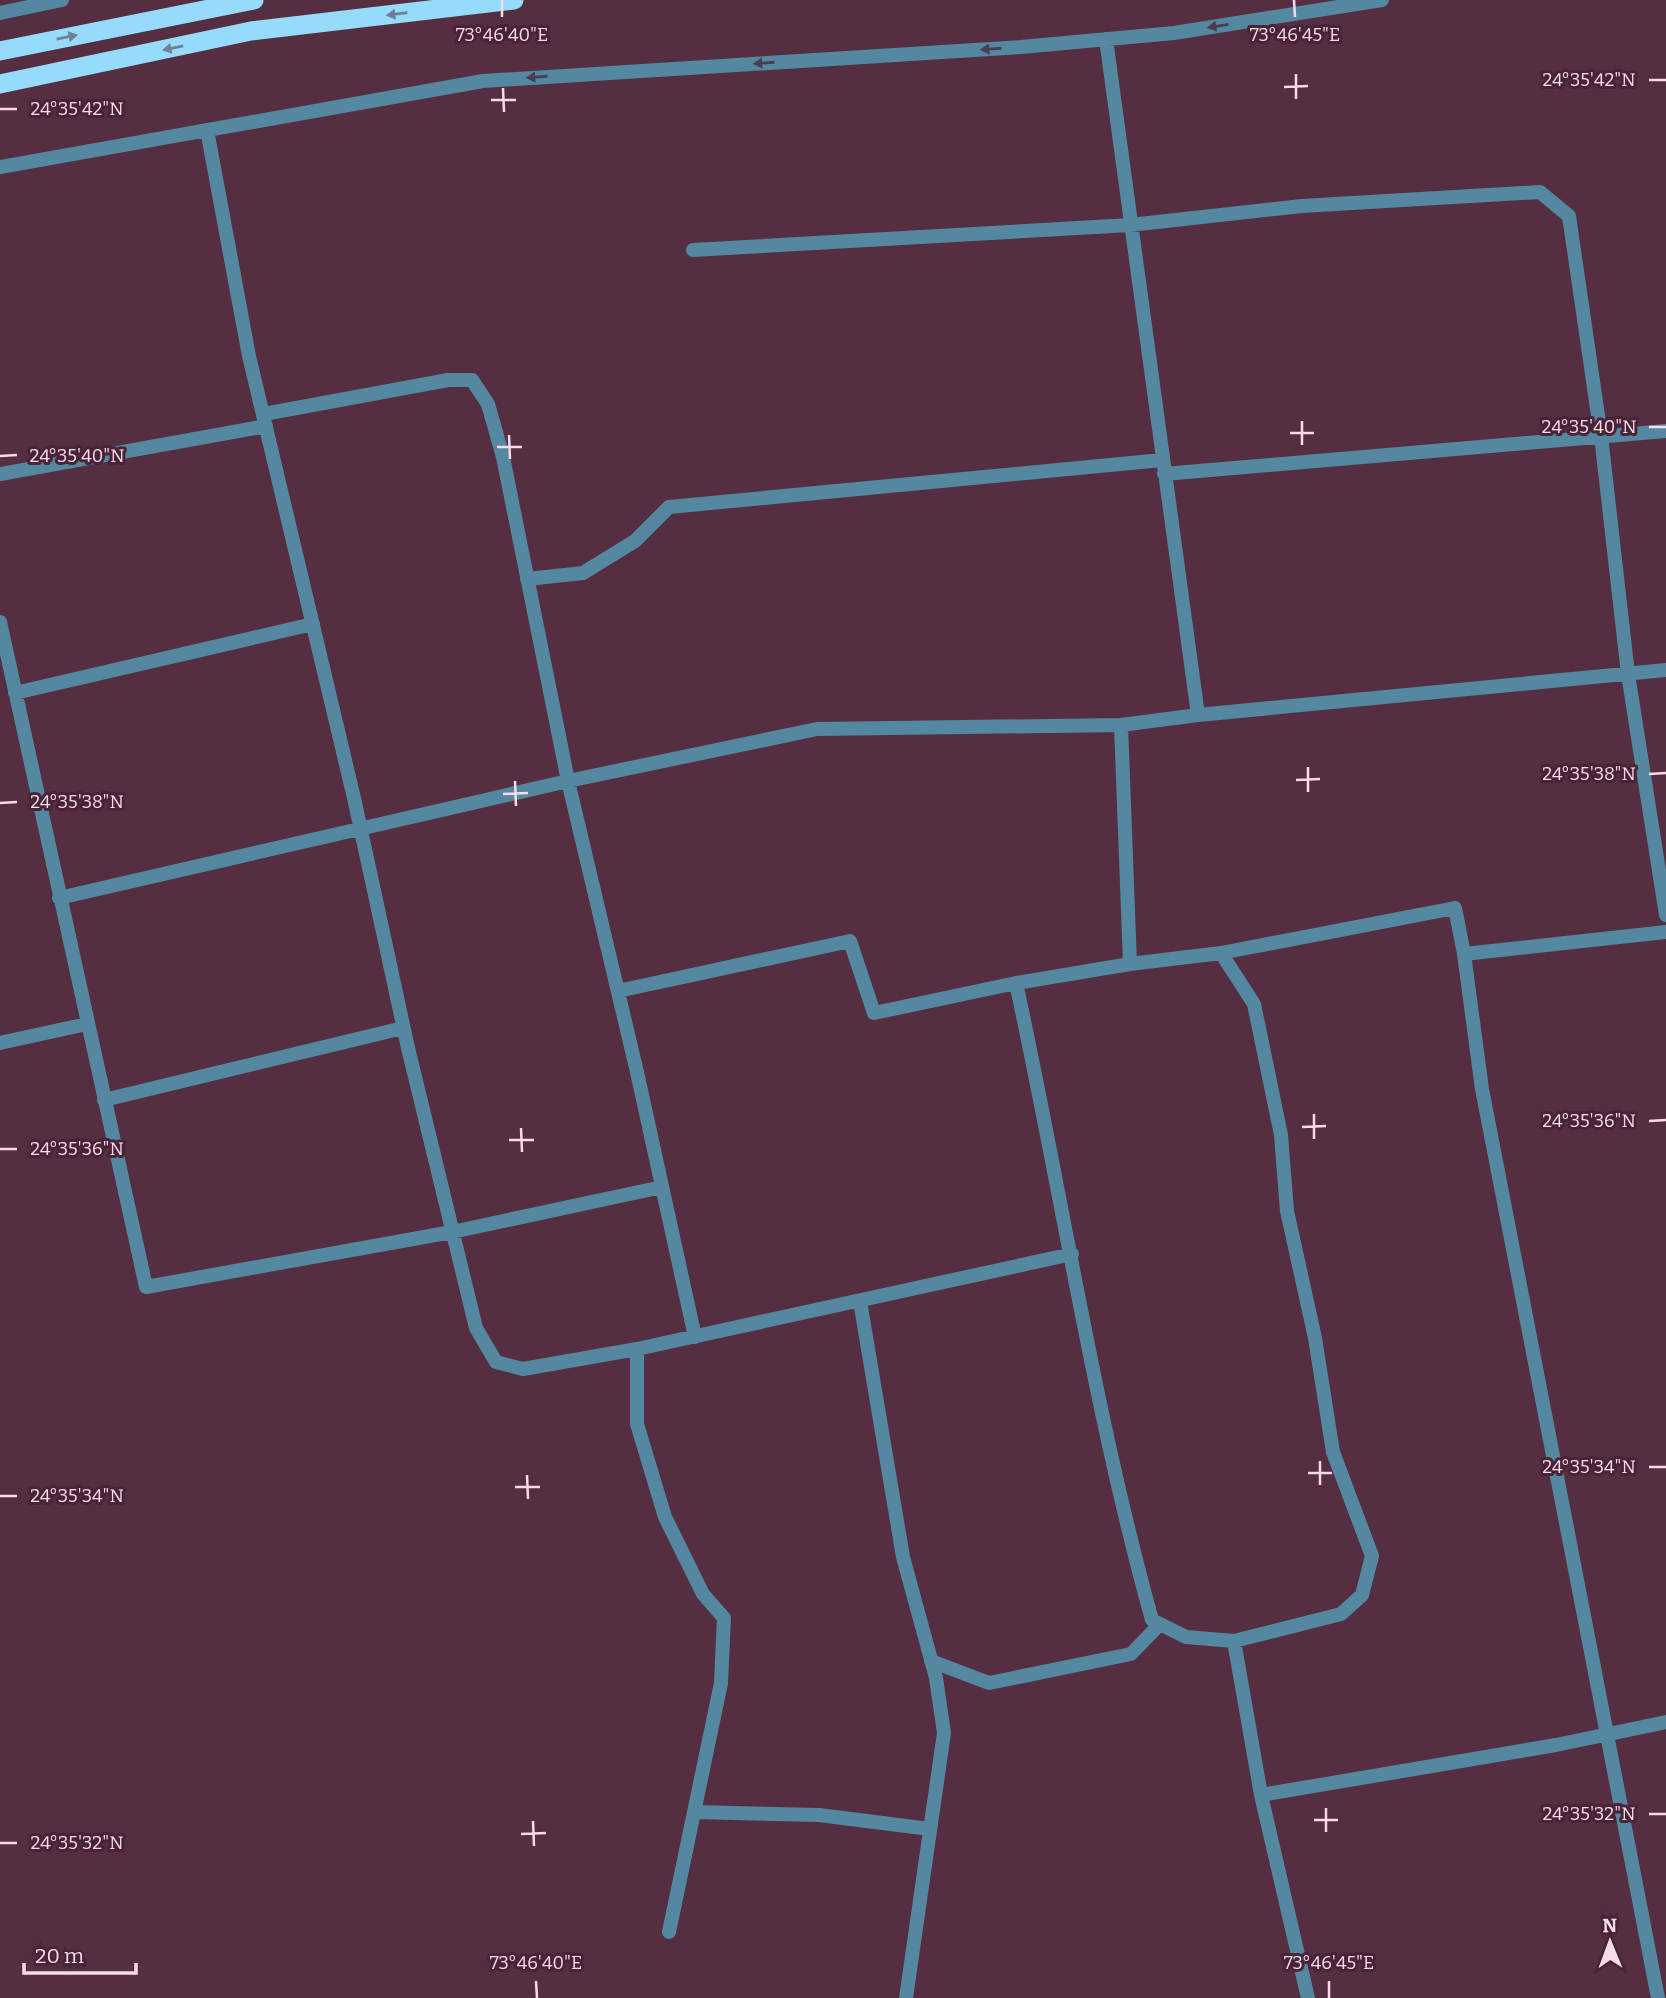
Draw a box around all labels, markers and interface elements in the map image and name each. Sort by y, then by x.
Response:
one-way arrow [386,8,408,19]
one-way arrow [1207,21,1229,32]
text: 73°46'40"E [456,24,548,46]
text: 73°46'45"E [1250,24,1340,46]
one-way arrow [56,32,78,43]
one-way arrow [162,42,184,53]
one-way arrow [980,44,1002,55]
one-way arrow [753,58,775,69]
text: 24°35'42"N [1542,69,1636,91]
one-way arrow [526,72,548,83]
text: 24°35'42"N [30,98,124,120]
text: 24°35'40"N [1542,416,1636,438]
text: 24°35'40"N [30,445,124,467]
text: 24°35'38"N [1542,763,1636,785]
text: 24°35'38"N [30,791,124,813]
text: 24°35'36"N [1542,1110,1636,1132]
text: 24°35'36"N [30,1138,124,1160]
text: 24°35'34"N [1542,1456,1636,1478]
text: 24°35'34"N [30,1485,124,1507]
text: 24°35'32"N [1543,1803,1635,1825]
text: 24°35'32"N [31,1832,123,1854]
north arrow [1575,1907,1645,1977]
text: N [1602,1914,1618,1937]
scale bar [24,1932,136,1976]
text: 20 m [35,1943,84,1969]
text: 73°46'40"E [490,1952,582,1974]
text: 73°46'45"E [1284,1952,1374,1974]

